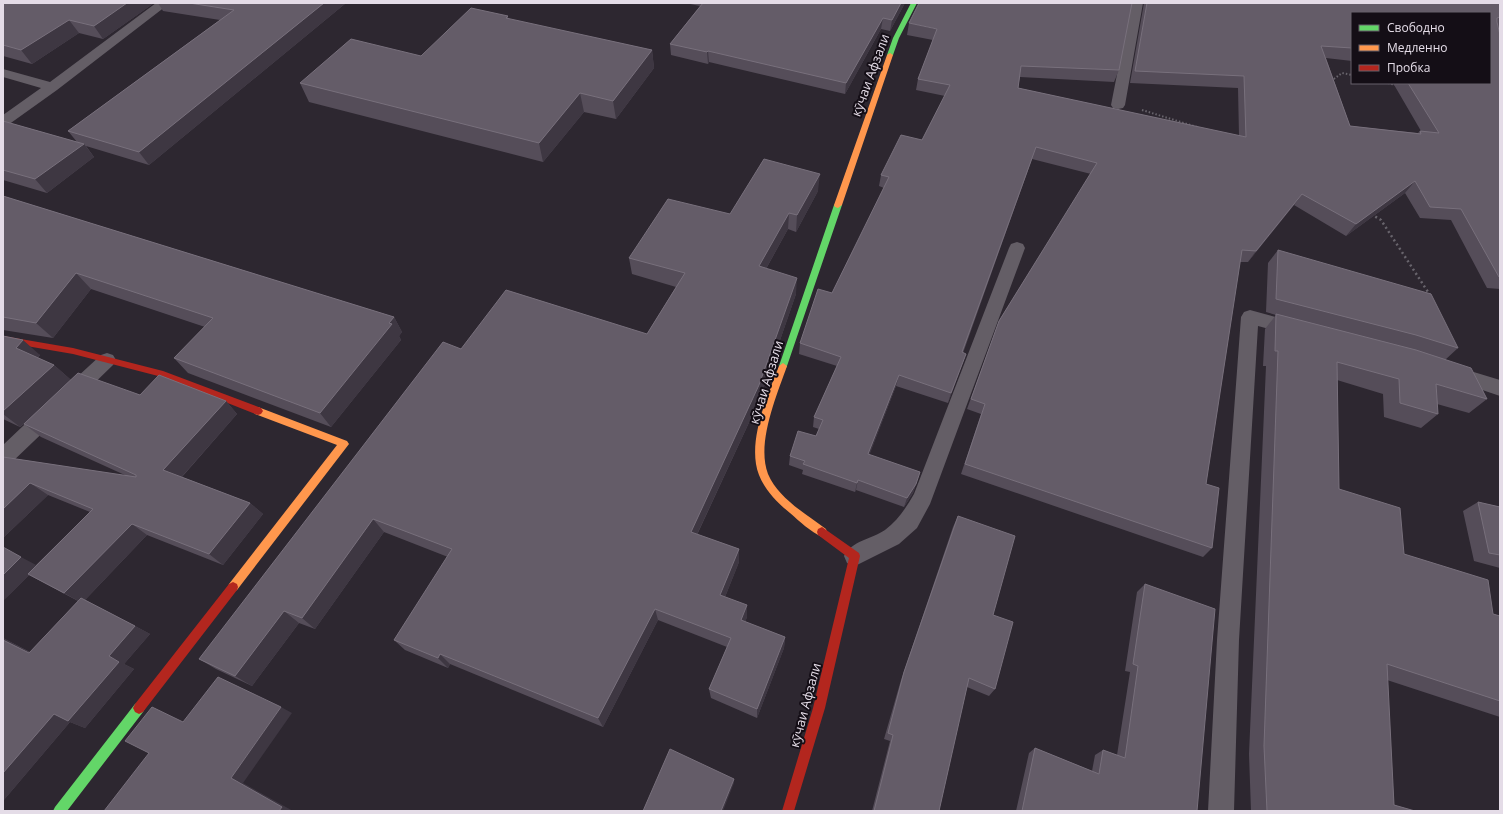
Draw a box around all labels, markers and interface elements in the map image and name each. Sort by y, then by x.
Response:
legend [1351,12,1491,84]
text: Свободно [1387,19,1445,36]
street label: кӯчаи Афзали [847,31,893,119]
text: Медленно [1387,39,1447,56]
text: Пробка [1387,59,1430,76]
street label: кӯчаи Афзали [745,338,787,426]
street label: кӯчаи Афзали [785,661,825,749]

